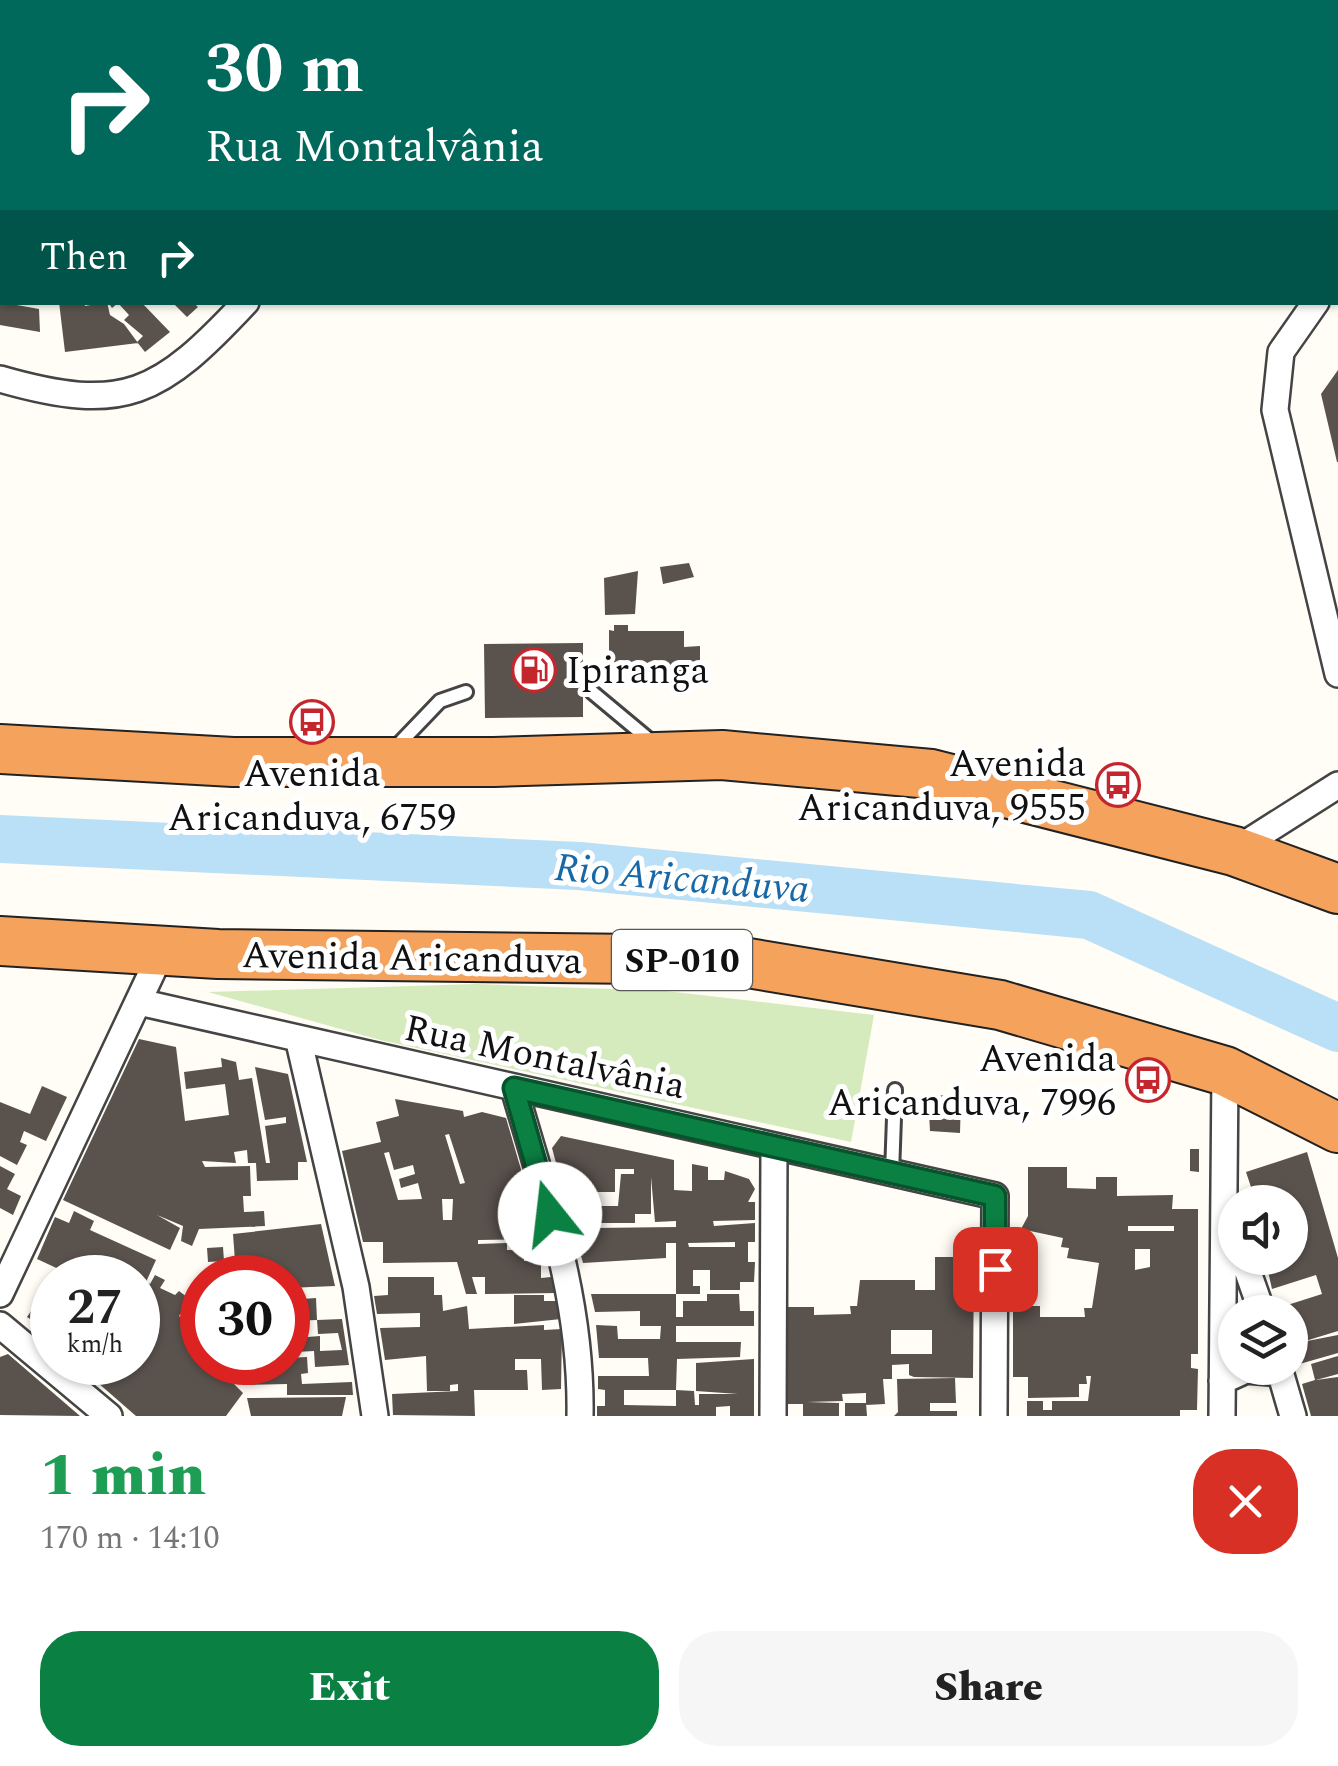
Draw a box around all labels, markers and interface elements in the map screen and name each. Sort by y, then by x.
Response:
text: 30 m [205,17,364,123]
icon: right [40,40,170,170]
text: Rua Montalvânia [205,113,544,182]
text: Then [40,229,128,287]
icon: right [148,230,203,285]
place label: Ipiranga [566,643,710,701]
fuel station icon: Ipiranga [511,647,557,693]
bus stop icon: Avenida Aricanduva, 6759 [289,699,335,745]
place label: Avenida Aricanduva, 9555 [797,736,1086,838]
place label: Avenida Aricanduva, 6759 [168,746,456,848]
bus stop icon: Avenida Aricanduva, 9555 [1095,762,1141,808]
water label: Rio Aricanduva [552,838,812,921]
street label: Avenida Aricanduva [241,927,583,991]
road number: SP-010 [612,930,752,990]
street label: Rua Montalvânia [399,1000,691,1116]
place label: Avenida Aricanduva, 7996 [827,1031,1116,1133]
bus stop icon: Avenida Aricanduva, 7996 [1125,1057,1171,1103]
position arrow [498,1162,602,1266]
map controls [1218,1185,1308,1385]
button: sound [1218,1185,1308,1275]
pin [953,1227,1038,1312]
icon: arrive [968,1242,1023,1297]
speed limit sign: 30 [180,1255,310,1385]
text: 27 [67,1270,123,1346]
button: layers [1218,1295,1308,1385]
text: km/h [67,1326,123,1364]
text: 1 min [40,1430,206,1522]
button: close [1193,1449,1298,1554]
text: 170 m · 14:10 [40,1514,220,1563]
button: Exit [40,1631,659,1746]
button: Share [679,1631,1298,1746]

